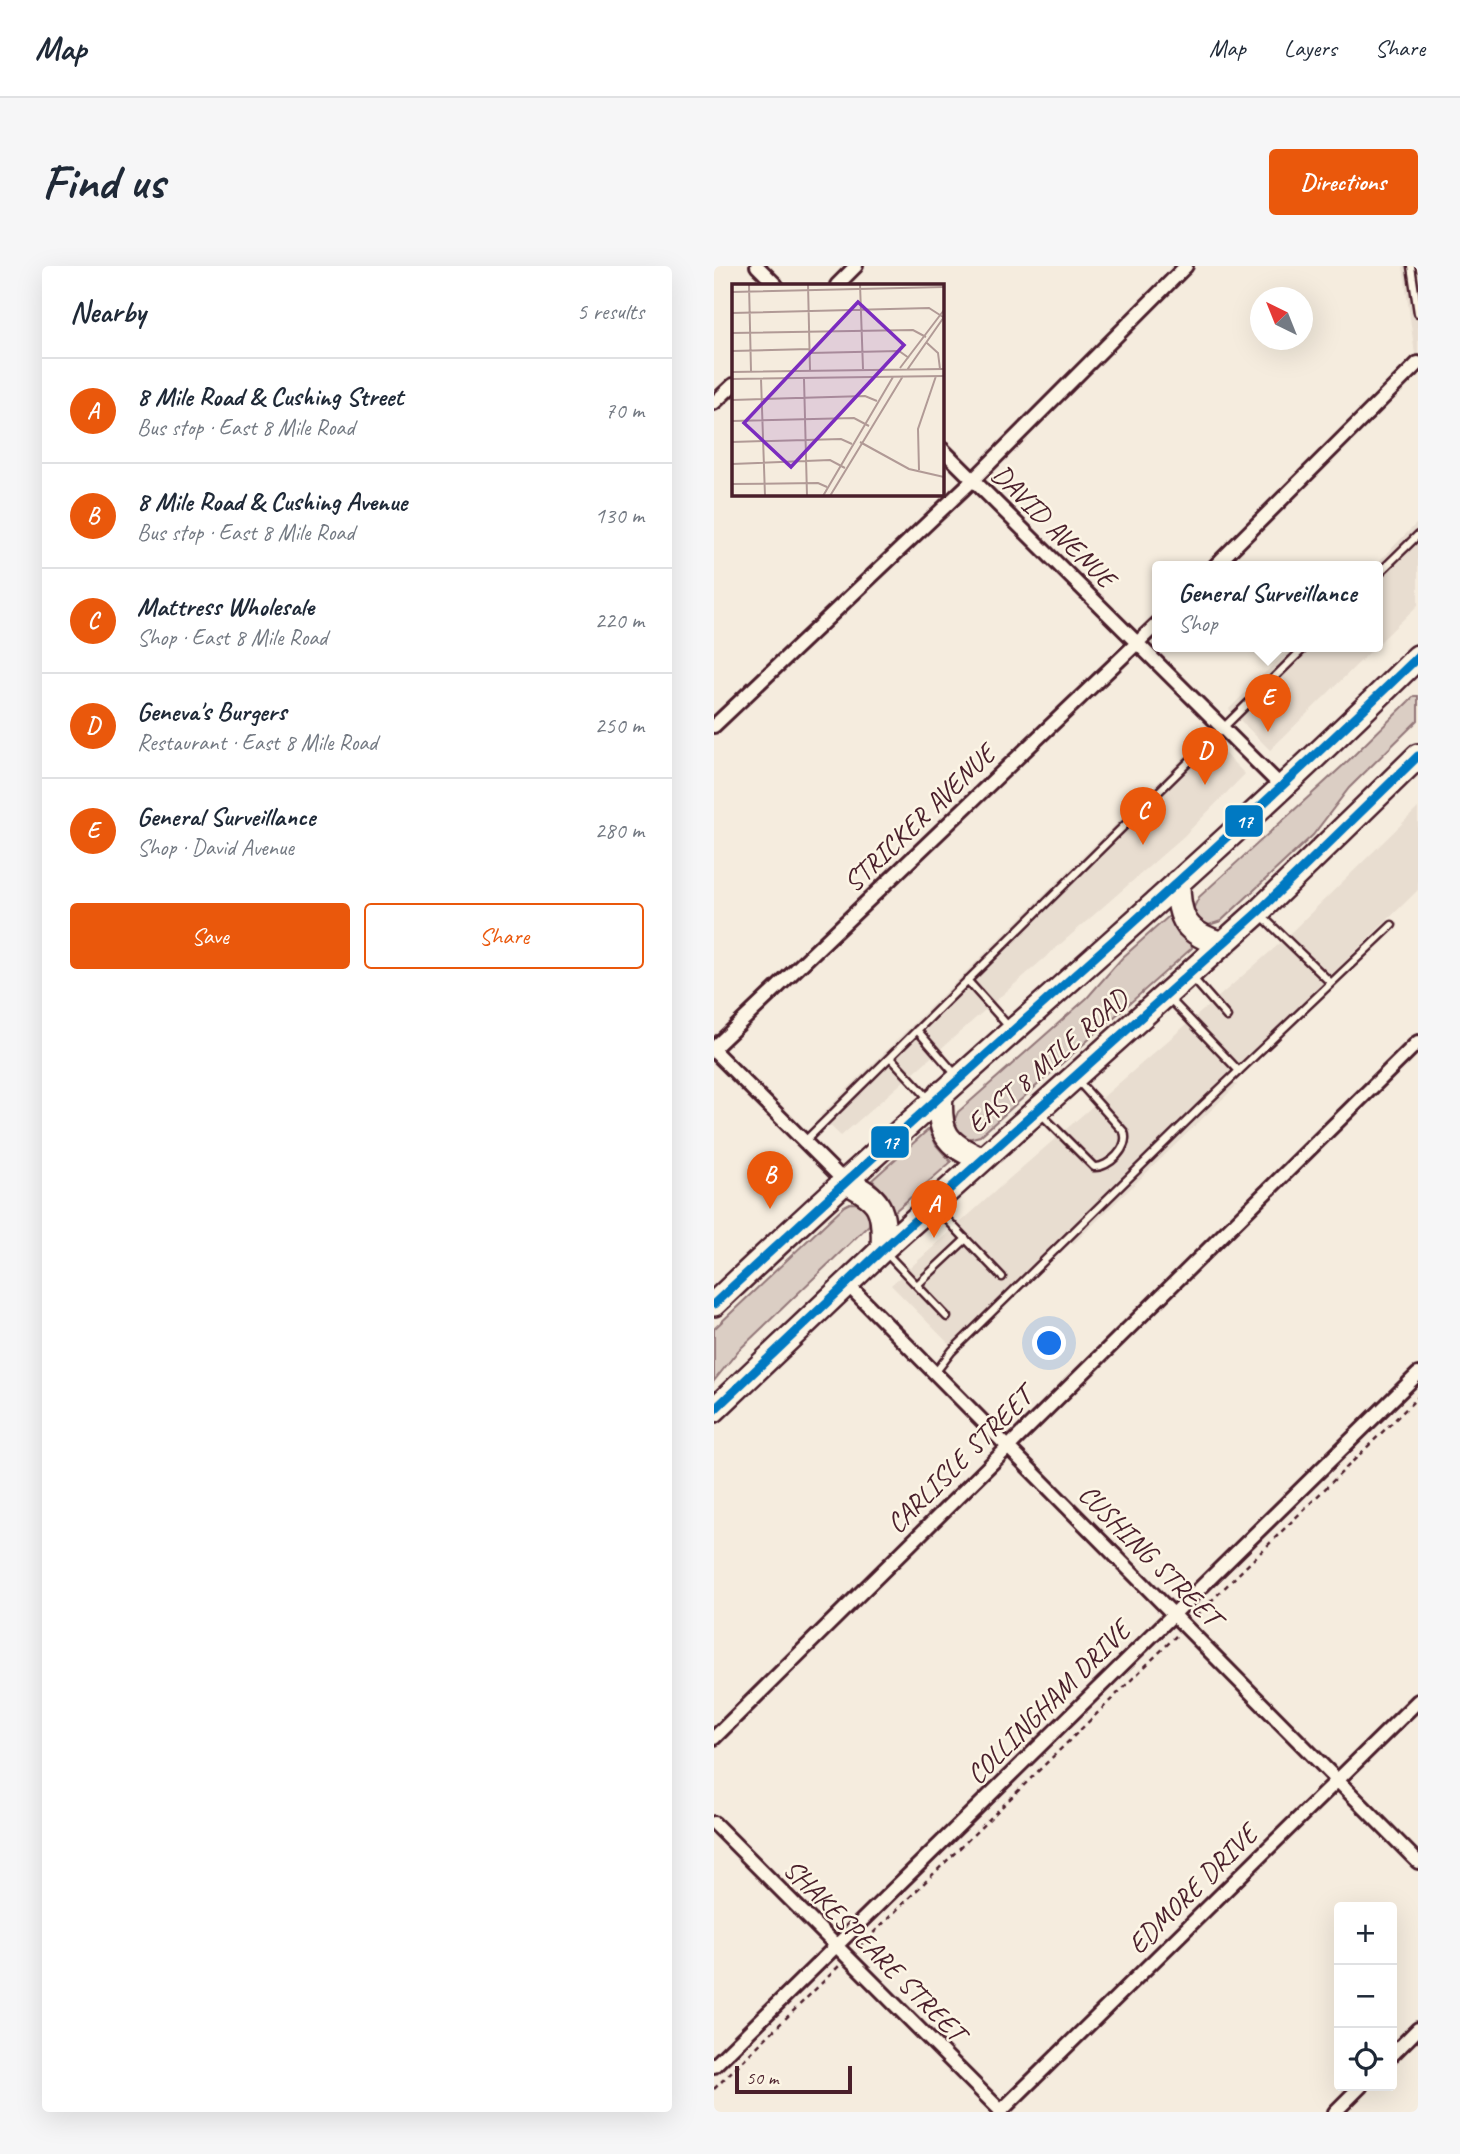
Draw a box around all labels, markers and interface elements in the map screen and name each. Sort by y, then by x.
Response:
text: Map [35,27,86,69]
text: Map [1209,33,1246,63]
text: Layers [1284,33,1337,63]
text: Share [1375,33,1425,63]
button: Directions [1269,149,1418,215]
text: Find us [42,151,164,213]
inset map [732,284,943,495]
north arrow [1250,287,1313,350]
text: Nearby [70,293,146,331]
text: 5 results [577,297,644,326]
text: 8 Mile Road & Cushing Street [137,380,403,413]
text: A [87,396,99,425]
text: 70 m [605,396,644,425]
text: Bus stop · East 8 Mile Road [137,413,354,442]
street label: DAVID AVENUE [985,457,1126,598]
text: 8 Mile Road & Cushing Avenue [137,485,407,518]
text: B [87,501,99,530]
text: 130 m [595,501,644,530]
text: Bus stop · East 8 Mile Road [137,518,354,547]
popup [1152,561,1383,652]
text: General Surveillance [1178,576,1357,609]
text: Mattress Wholesale [137,590,314,623]
text: C [88,606,98,635]
text: 220 m [595,606,644,635]
text: Shop [1178,609,1217,638]
text: Shop · East 8 Mile Road [137,623,327,652]
pin: E [1245,674,1291,732]
text: Geneva's Burgers [137,695,286,728]
text: D [86,711,100,740]
text: 250 m [595,711,644,740]
pin: D [1182,727,1228,785]
text: Restaurant · East 8 Mile Road [137,728,377,757]
street label: STRICKER AVENUE [836,734,1005,899]
pin: C [1120,787,1166,845]
text: General Surveillance [137,800,315,833]
line badge: 17 [1224,804,1264,838]
text: 17 [1235,810,1255,834]
text: E [87,816,99,845]
text: 280 m [595,816,644,845]
text: Shop · David Avenue [137,833,294,862]
button: Save [70,903,350,969]
button: Share [364,903,644,969]
street label: EAST 8 MILE ROAD [959,980,1137,1141]
line badge: 17 [870,1125,910,1159]
text: 17 [881,1131,901,1155]
pin: B [747,1151,793,1209]
pin: A [911,1180,957,1238]
your location [1032,1326,1066,1360]
street label: CARLISLE STREET [879,1375,1044,1540]
street label: CUSHING STREET [1071,1476,1234,1639]
street label: COLLINGHAM DRIVE [959,1610,1140,1791]
street label: EDMORE DRIVE [1120,1814,1267,1961]
street label: SHAKESPEARE STREET [776,1851,978,2053]
map controls [1334,1902,1397,2091]
button: + [1334,1902,1397,1965]
button: − [1334,1965,1397,2028]
button: locate [1334,2028,1397,2091]
scale bar [735,2063,852,2095]
text: 50 m [746,2066,778,2090]

